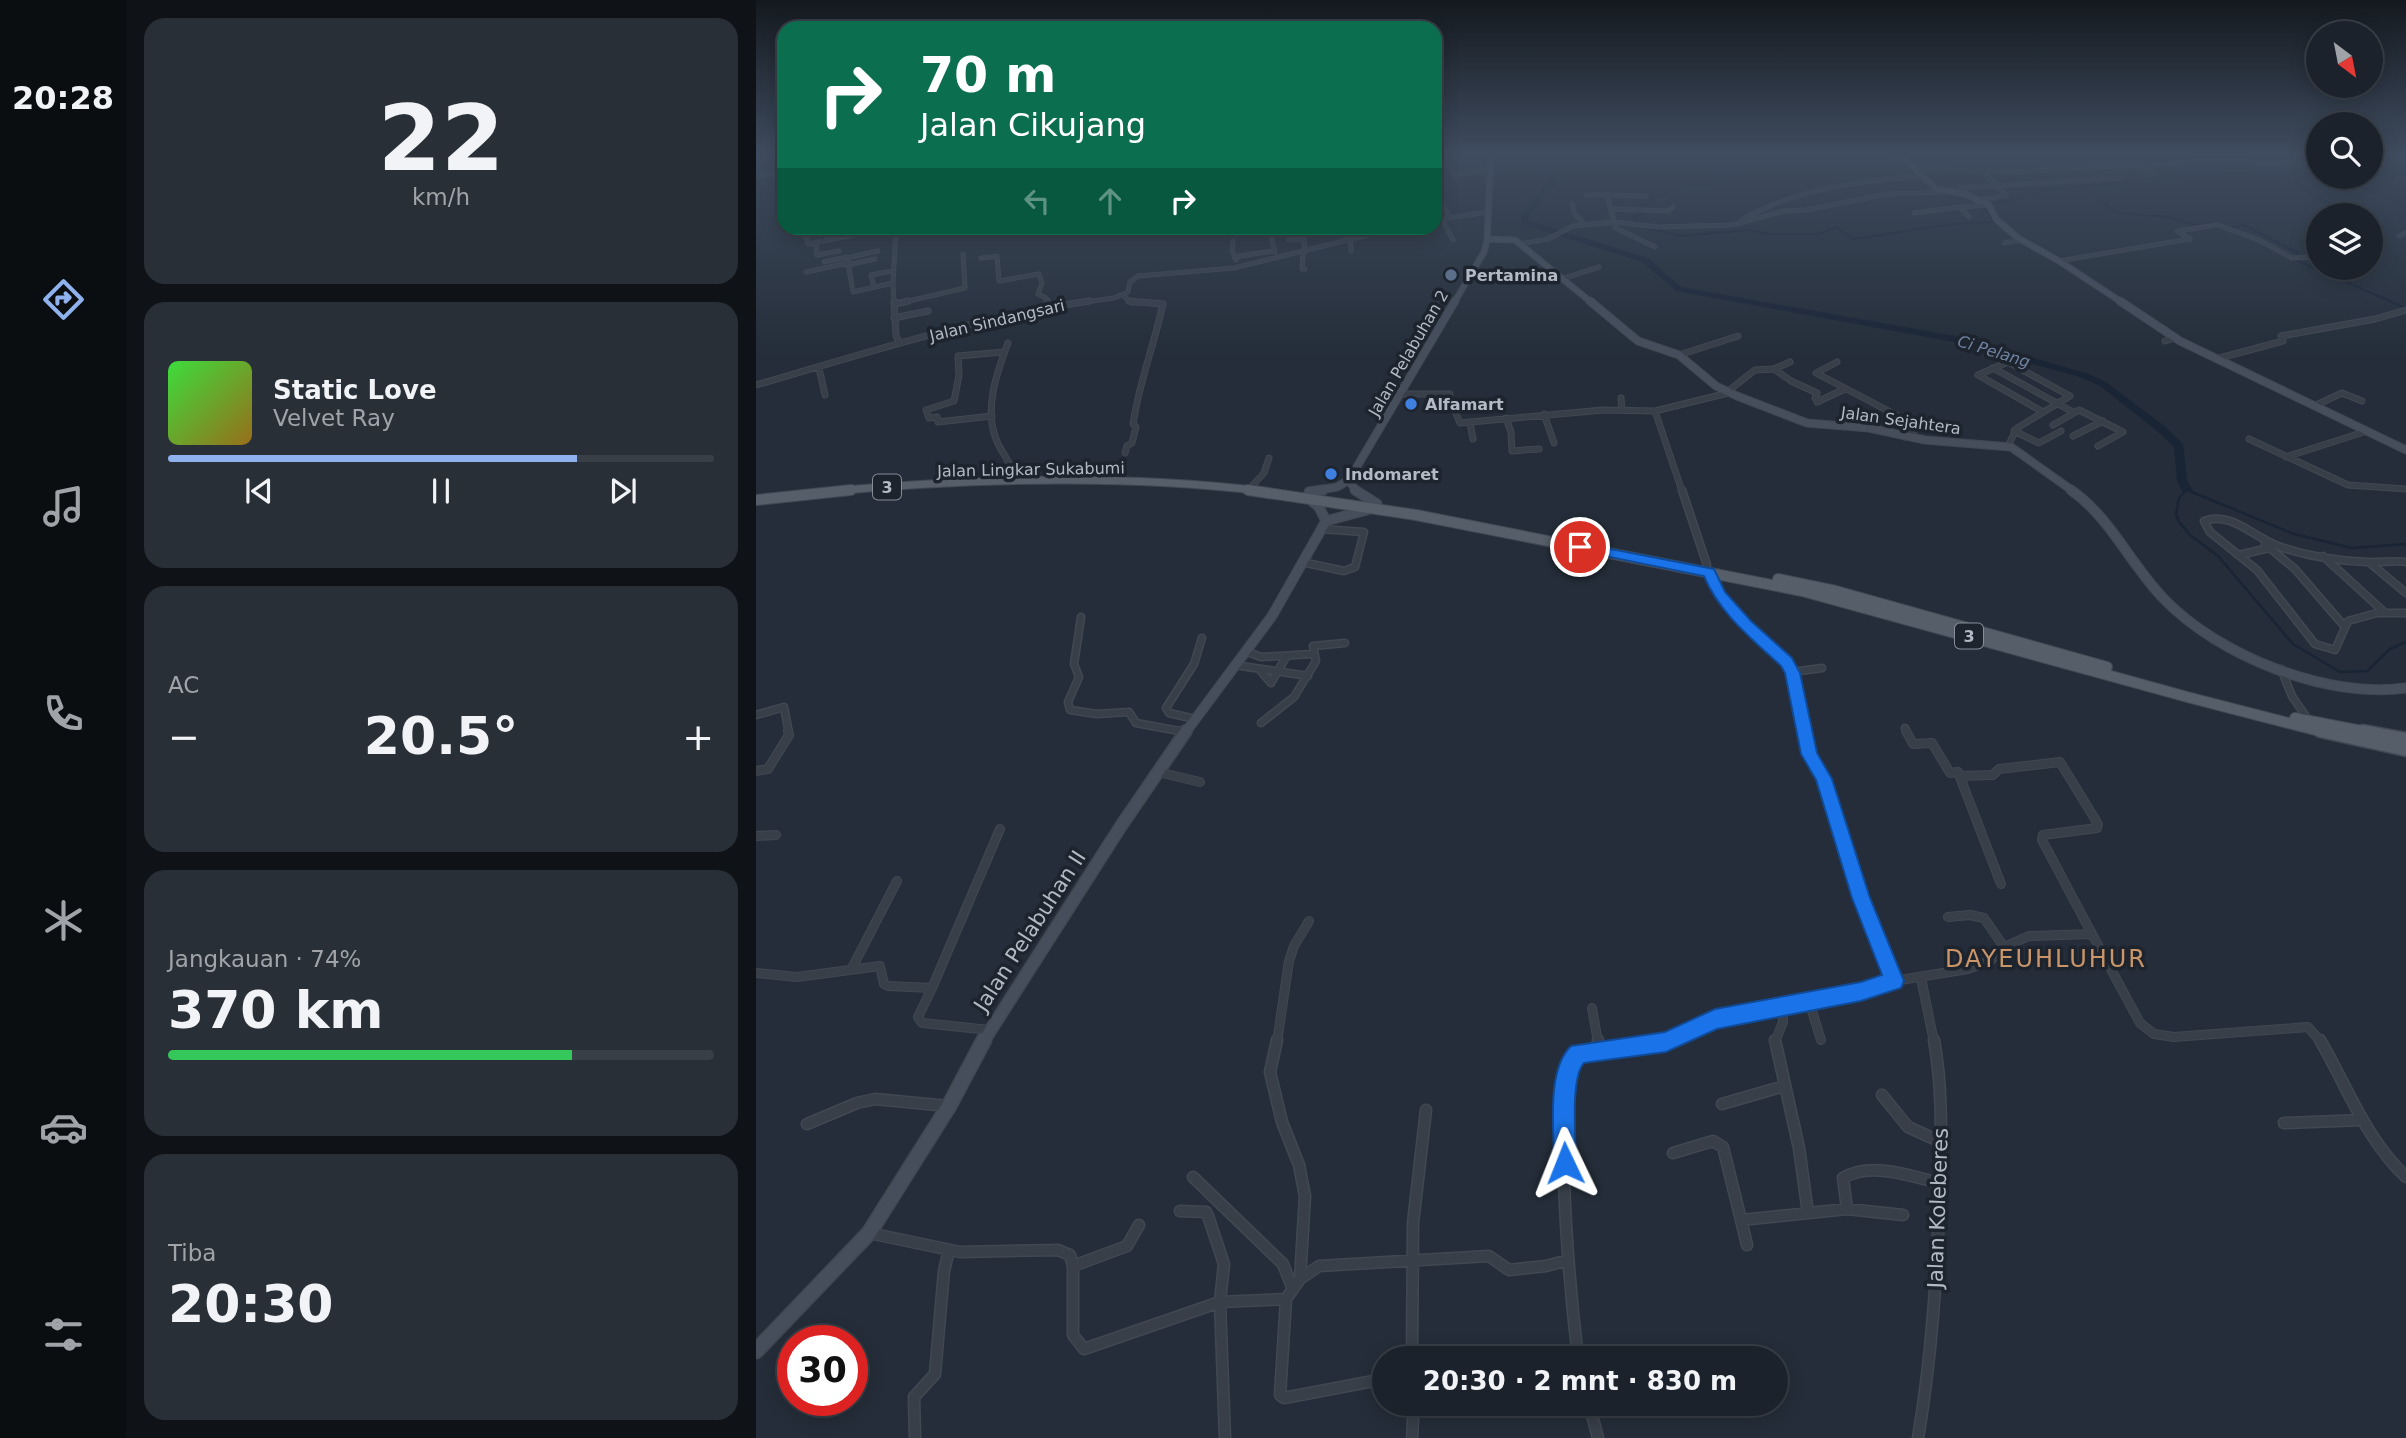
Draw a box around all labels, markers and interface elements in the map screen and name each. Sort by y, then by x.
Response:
north arrow [2306,21,2384,98]
map controls [2306,21,2383,280]
text: 70 m [920,47,1056,104]
icon: right [805,49,896,140]
text: 20:28 [12,79,114,117]
text: 22 [378,86,504,191]
text: Jalan Cikujang [920,106,1146,144]
button: search [2306,112,2383,189]
icon: left [1018,182,1056,220]
icon: ahead [1091,182,1129,220]
icon: right [1164,182,1202,220]
text: km/h [412,184,470,210]
button: layers [2306,203,2383,280]
place label: Pertamina [1465,266,1558,285]
marker: Pertamina [1443,267,1459,283]
icon: directions [39,275,88,324]
street label: Jalan Pelabuhan 2 [1364,287,1452,421]
street label: Jalan Sindangsari [927,296,1067,346]
water label: Ci Pelang [1955,331,2032,371]
text: Static Love [273,375,437,405]
place label: Alfamart [1425,395,1504,414]
marker: Alfamart [1403,396,1419,412]
street label: Jalan Sejahtera [1839,403,1962,438]
text: Velvet Ray [273,405,395,431]
street label: Jalan Lingkar Sukabumi [936,458,1125,481]
place label: Indomaret [1345,465,1439,484]
marker: Indomaret [1323,466,1339,482]
icon: previous [240,472,278,510]
icon: pause [422,472,460,510]
icon: next [604,472,642,510]
road number: 3 [873,474,901,500]
icon: music [39,482,88,531]
pin [1550,517,1610,577]
icon: arrive [1561,528,1599,566]
road number: 3 [1955,624,1983,649]
text: AC [168,672,199,698]
icon: phone [39,689,88,738]
text: 20.5° [364,706,518,766]
text: − [168,715,200,759]
text: + [682,715,714,759]
street label: Jalan Pelabuhan II [968,846,1091,1017]
icon: climate [39,896,88,945]
district label: DAYEUHLUHUR [1945,945,2147,973]
text: Jangkauan · 74% [168,946,361,972]
text: 370 km [168,980,383,1040]
icon: car [39,1103,88,1152]
position arrow [1528,1126,1602,1200]
street label: Jalan Koleberes [1923,1127,1953,1291]
text: Tiba [168,1240,216,1266]
text: 20:30 [168,1274,334,1334]
icon: filters [39,1310,88,1359]
speed limit sign: 30 [777,1325,868,1416]
text: 20:30 · 2 mnt · 830 m [1423,1366,1737,1396]

